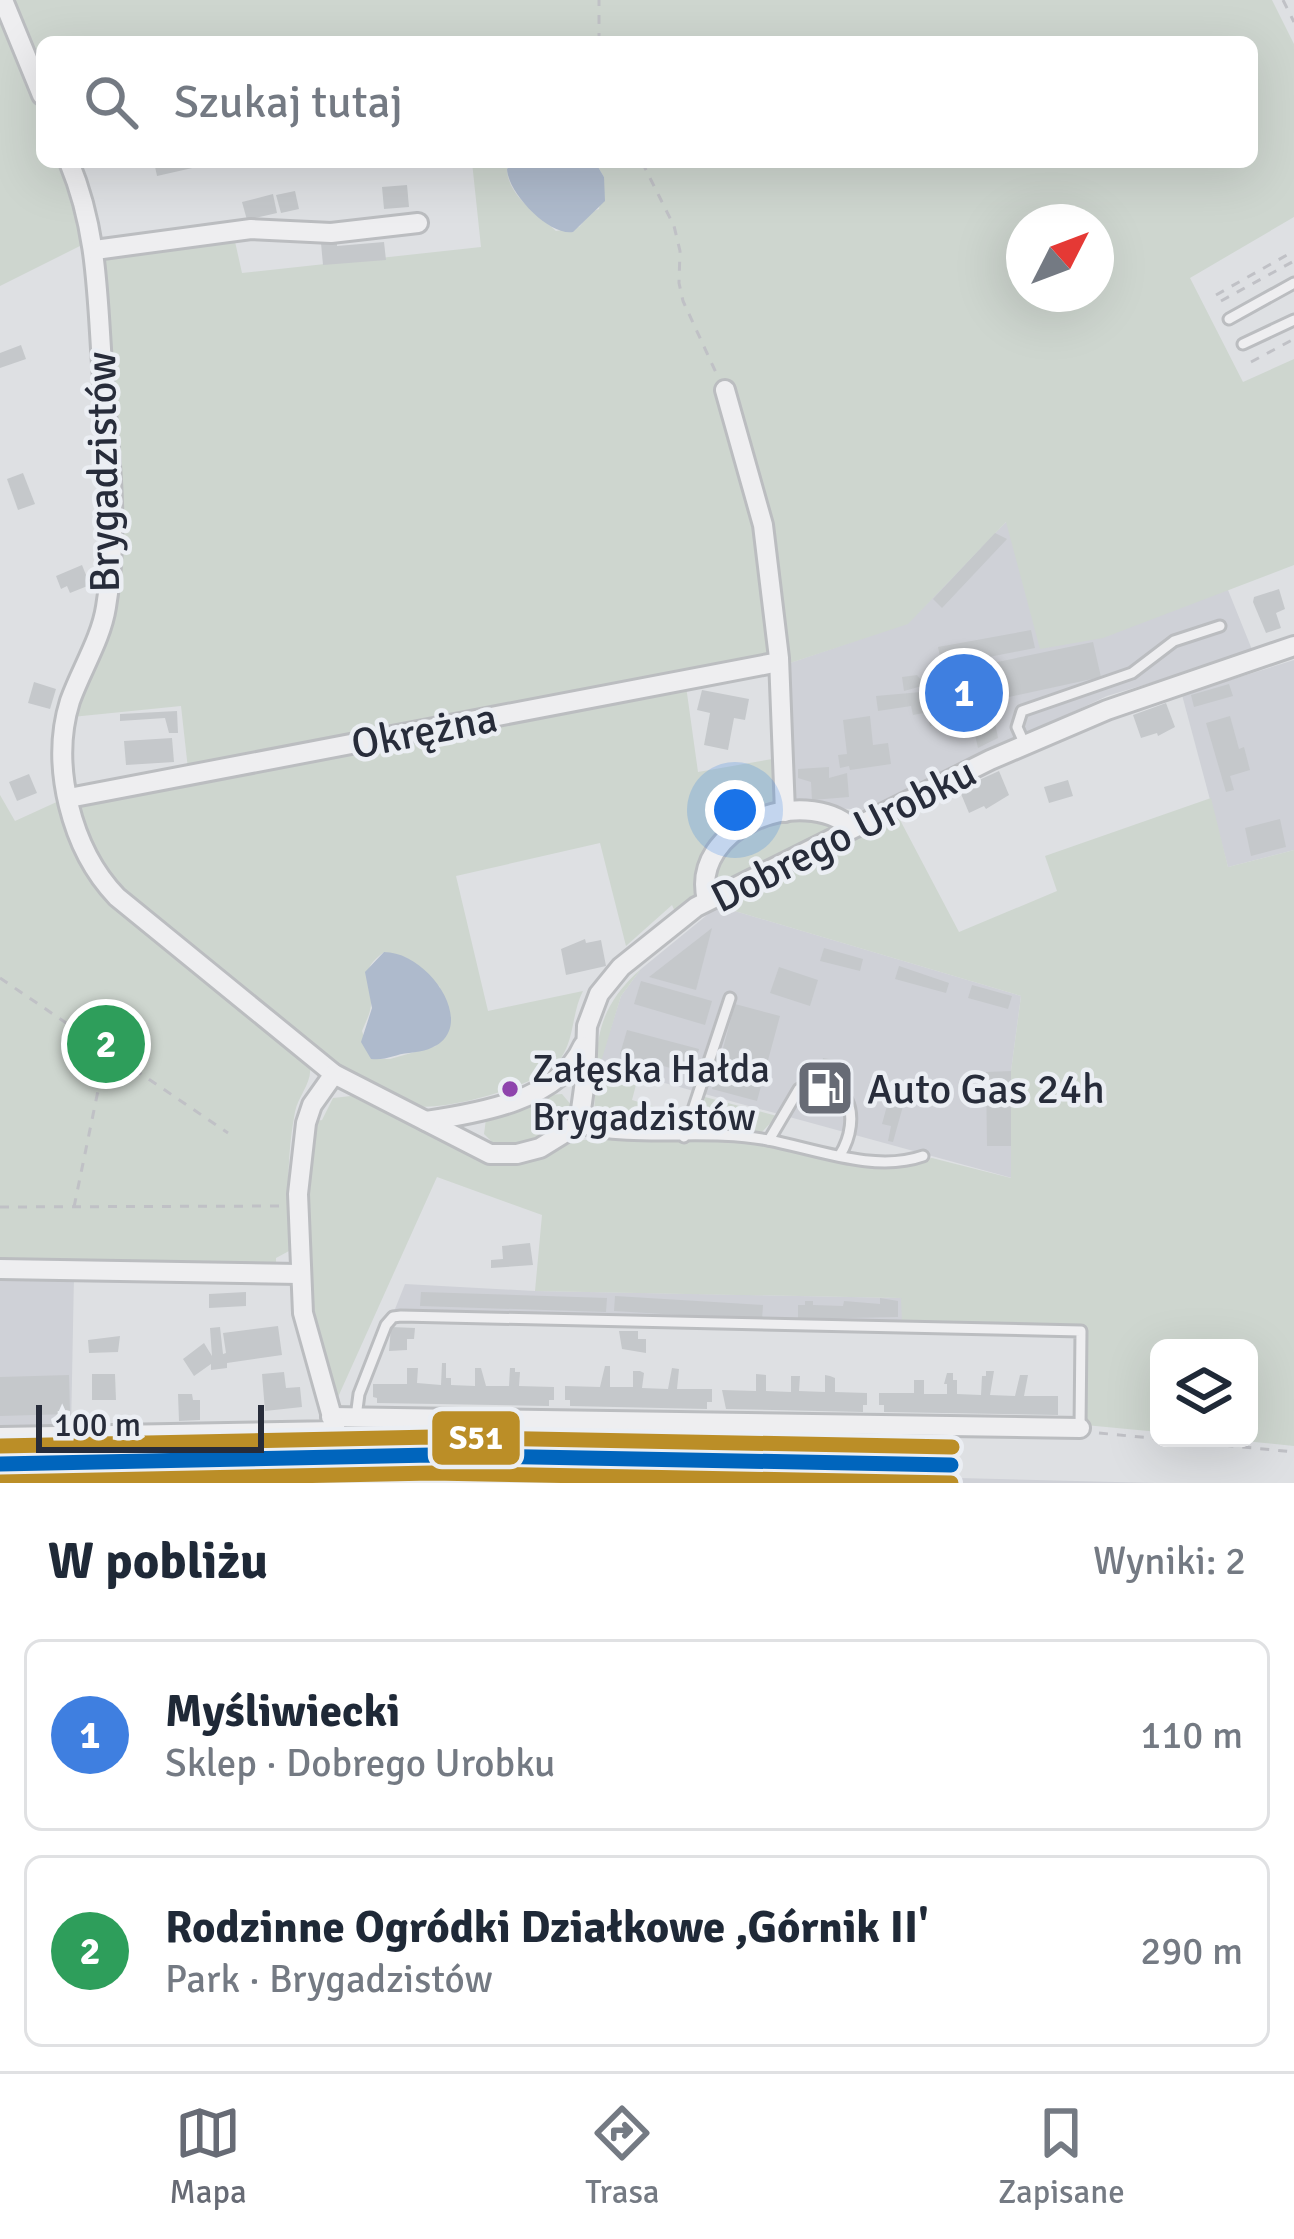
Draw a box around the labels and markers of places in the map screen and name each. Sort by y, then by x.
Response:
pin: 1 [925,648,1003,738]
pin: 2 [67,999,145,1089]
place label: Załęska Hałda Brygadzistów [532,1045,770,1141]
fuel station icon: Auto Gas 24h [794,1057,856,1119]
place label: Auto Gas 24h [867,1064,1105,1115]
marker: Załęska Hałda Brygadzistów [499,1078,521,1100]

